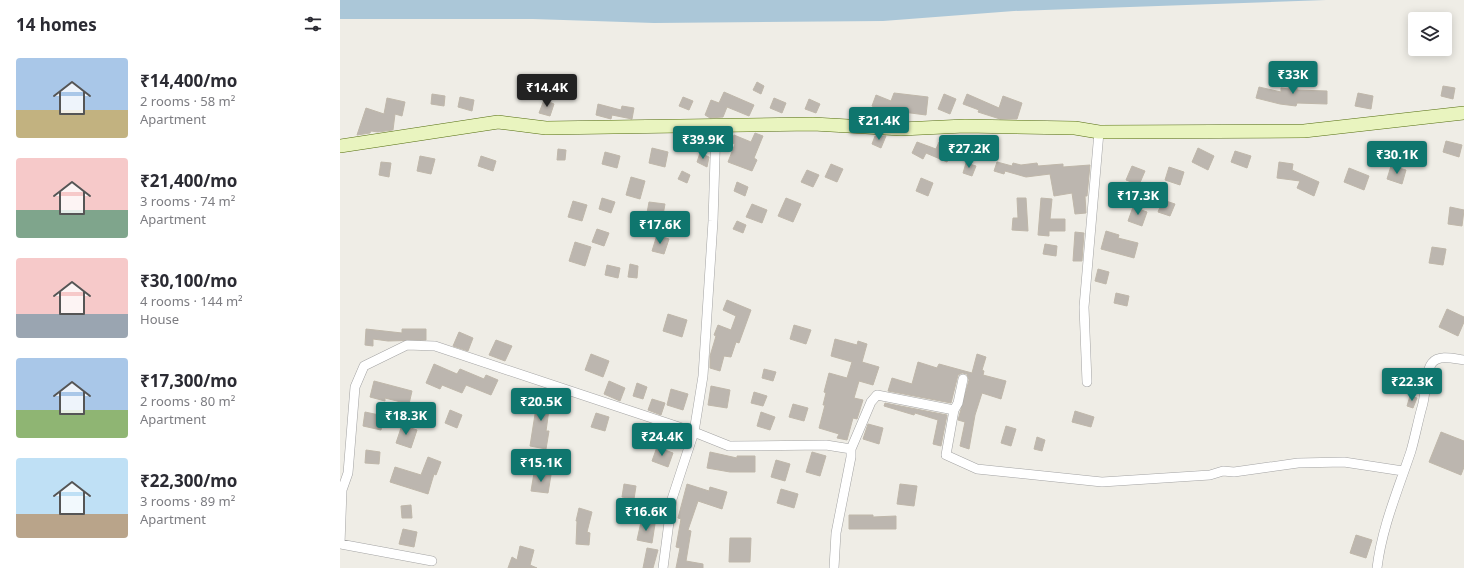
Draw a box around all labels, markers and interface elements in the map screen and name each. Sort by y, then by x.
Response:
map controls [1408,12,1452,56]
button: layers [1408,12,1452,56]
text: 14 homes [16,13,97,36]
icon: filters [302,13,324,35]
pin: ₹33K [1269,61,1317,95]
text: ₹33K [1278,65,1308,83]
text: ₹14,400/mo [140,69,237,92]
icon: home [48,74,96,122]
pin: ₹14.4K [514,74,580,108]
text: ₹14.4K [526,78,568,96]
text: 2 rooms · 58 m² [140,92,235,110]
pin: ₹21.4K [846,107,912,141]
text: Apartment [140,110,206,128]
text: ₹21.4K [858,111,900,129]
pin: ₹39.9K [670,126,736,160]
text: ₹39.9K [682,130,724,148]
pin: ₹27.2K [936,135,1002,169]
text: ₹27.2K [948,139,990,157]
pin: ₹30.1K [1364,141,1430,175]
text: ₹30.1K [1376,145,1418,163]
text: ₹21,400/mo [140,169,237,192]
icon: home [48,174,96,222]
pin: ₹17.3K [1105,182,1171,216]
text: ₹17.3K [1117,186,1159,204]
text: 3 rooms · 74 m² [140,192,235,210]
text: Apartment [140,210,206,228]
pin: ₹17.6K [627,211,693,245]
text: ₹17.6K [639,215,681,233]
text: ₹30,100/mo [140,269,237,292]
icon: home [48,274,96,322]
text: 4 rooms · 144 m² [140,292,243,310]
text: House [140,310,179,328]
pin: ₹22.3K [1379,368,1445,402]
text: ₹17,300/mo [140,369,237,392]
text: ₹22.3K [1391,372,1433,390]
icon: home [48,374,96,422]
pin: ₹20.5K [508,388,574,422]
text: 2 rooms · 80 m² [140,392,235,410]
text: ₹20.5K [520,392,562,410]
pin: ₹18.3K [373,402,439,436]
text: ₹18.3K [385,406,427,424]
text: Apartment [140,410,206,428]
pin: ₹24.4K [629,423,695,457]
text: ₹24.4K [641,427,683,445]
pin: ₹15.1K [508,449,574,483]
text: ₹15.1K [520,453,562,471]
text: ₹22,300/mo [140,469,237,492]
icon: home [48,474,96,522]
text: 3 rooms · 89 m² [140,492,235,510]
pin: ₹16.6K [613,498,679,532]
text: ₹16.6K [625,502,667,520]
text: Apartment [140,510,206,528]

